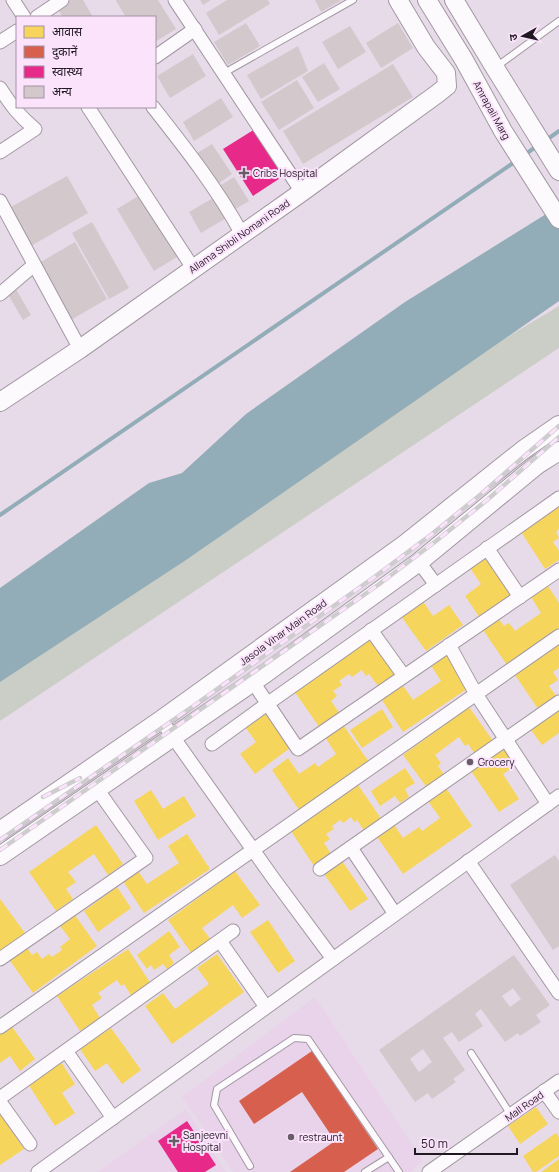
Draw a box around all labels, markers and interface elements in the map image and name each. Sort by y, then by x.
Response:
legend [16,16,156,108]
north arrow [503,16,543,56]
text: आवास [52,23,83,40]
text: उ [505,33,520,42]
text: दुकानें [52,43,78,60]
text: स्वास्थ्य [52,63,84,80]
street label: Amrapali Marg [470,78,514,142]
text: अन्य [52,83,73,100]
place label: Cribs Hospital [253,166,317,180]
marker: Cribs Hospital [238,167,250,179]
street label: Allama Shibli Nomani Road [186,196,292,276]
street label: Jasola Vihar Main Road [237,596,329,668]
place label: Grocery [478,755,515,769]
marker: Grocery [465,757,475,767]
street label: Mall Road [502,1088,546,1124]
place label: Sanjeevni Hospital [183,1128,228,1154]
place label: restraunt [299,1130,342,1144]
scale bar [415,1130,517,1156]
marker: restraunt [286,1132,296,1142]
marker: Sanjeevni Hospital [168,1135,180,1147]
text: 50 m [421,1135,448,1152]

